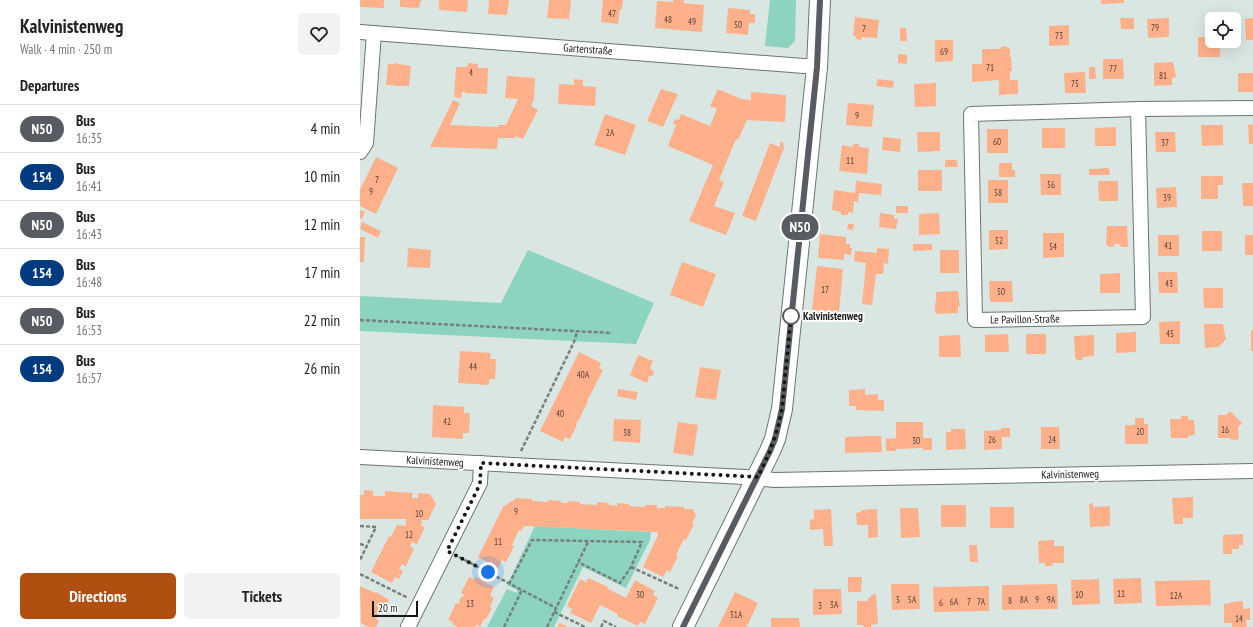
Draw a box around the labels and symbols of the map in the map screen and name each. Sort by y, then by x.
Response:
house number: 47 [608,8,616,19]
house number: 48 [664,14,672,25]
house number: 49 [688,16,696,27]
house number: 50 [734,19,742,30]
house number: 79 [1151,22,1159,33]
house number: 7 [862,23,866,34]
house number: 73 [1055,30,1063,41]
street label: Gartenstraße [563,40,614,58]
house number: 69 [940,46,948,57]
house number: 71 [986,62,994,73]
house number: 77 [1109,63,1117,74]
house number: 4 [469,67,473,78]
house number: 81 [1159,70,1167,81]
house number: 75 [1071,78,1079,89]
house number: 9 [855,110,859,121]
house number: 2A [606,127,615,138]
house number: 60 [993,136,1001,147]
house number: 37 [1161,137,1169,148]
house number: 11 [846,155,854,166]
house number: 7 [375,174,379,185]
house number: 56 [1047,179,1055,190]
house number: 9 [369,186,373,197]
house number: 58 [994,187,1002,198]
house number: 39 [1163,192,1171,203]
line badge: N50 [777,214,823,240]
house number: 52 [995,235,1003,246]
house number: 41 [1164,240,1172,251]
house number: 54 [1049,241,1057,252]
house number: 43 [1165,278,1173,289]
house number: 17 [821,284,829,295]
house number: 50 [997,286,1005,297]
marker: Kalvinistenweg [782,307,800,325]
place label: Kalvinistenweg [803,309,863,323]
street label: Le Pavillon-Straße [990,311,1060,327]
house number: 45 [1166,328,1174,339]
house number: 44 [469,361,477,372]
house number: 40A [577,369,590,380]
house number: 40 [556,408,564,419]
house number: 42 [443,416,451,427]
house number: 16 [1221,424,1229,435]
house number: 20 [1136,426,1144,437]
house number: 38 [623,427,631,438]
house number: 26 [988,434,996,445]
house number: 24 [1048,434,1056,445]
house number: 30 [912,435,920,446]
street label: Kalvinistenweg [406,453,464,470]
street label: Kalvinistenweg [1041,466,1099,482]
house number: 9 [514,506,518,517]
house number: 10 [415,508,423,519]
house number: 12 [405,529,413,540]
house number: 11 [494,536,502,547]
your location [478,562,498,582]
house number: 11 [1117,588,1125,599]
house number: 30 [636,589,644,600]
house number: 10 [1075,589,1083,600]
house number: 12A [1170,590,1183,601]
house number: 5 [896,594,900,605]
house number: 5A [908,594,917,605]
house number: 8A [1020,594,1029,605]
house number: 9 [1035,594,1039,605]
house number: 9A [1047,594,1056,605]
house number: 8 [1008,595,1012,606]
house number: 6A [950,596,959,607]
house number: 7 [967,596,971,607]
house number: 7A [977,596,986,607]
house number: 6 [939,597,943,608]
house number: 13 [466,598,474,609]
scale bar [372,599,418,618]
house number: 3A [830,599,839,610]
house number: 3 [818,600,822,611]
house number: 31A [730,609,743,620]
house number: 14 [1235,613,1243,624]

